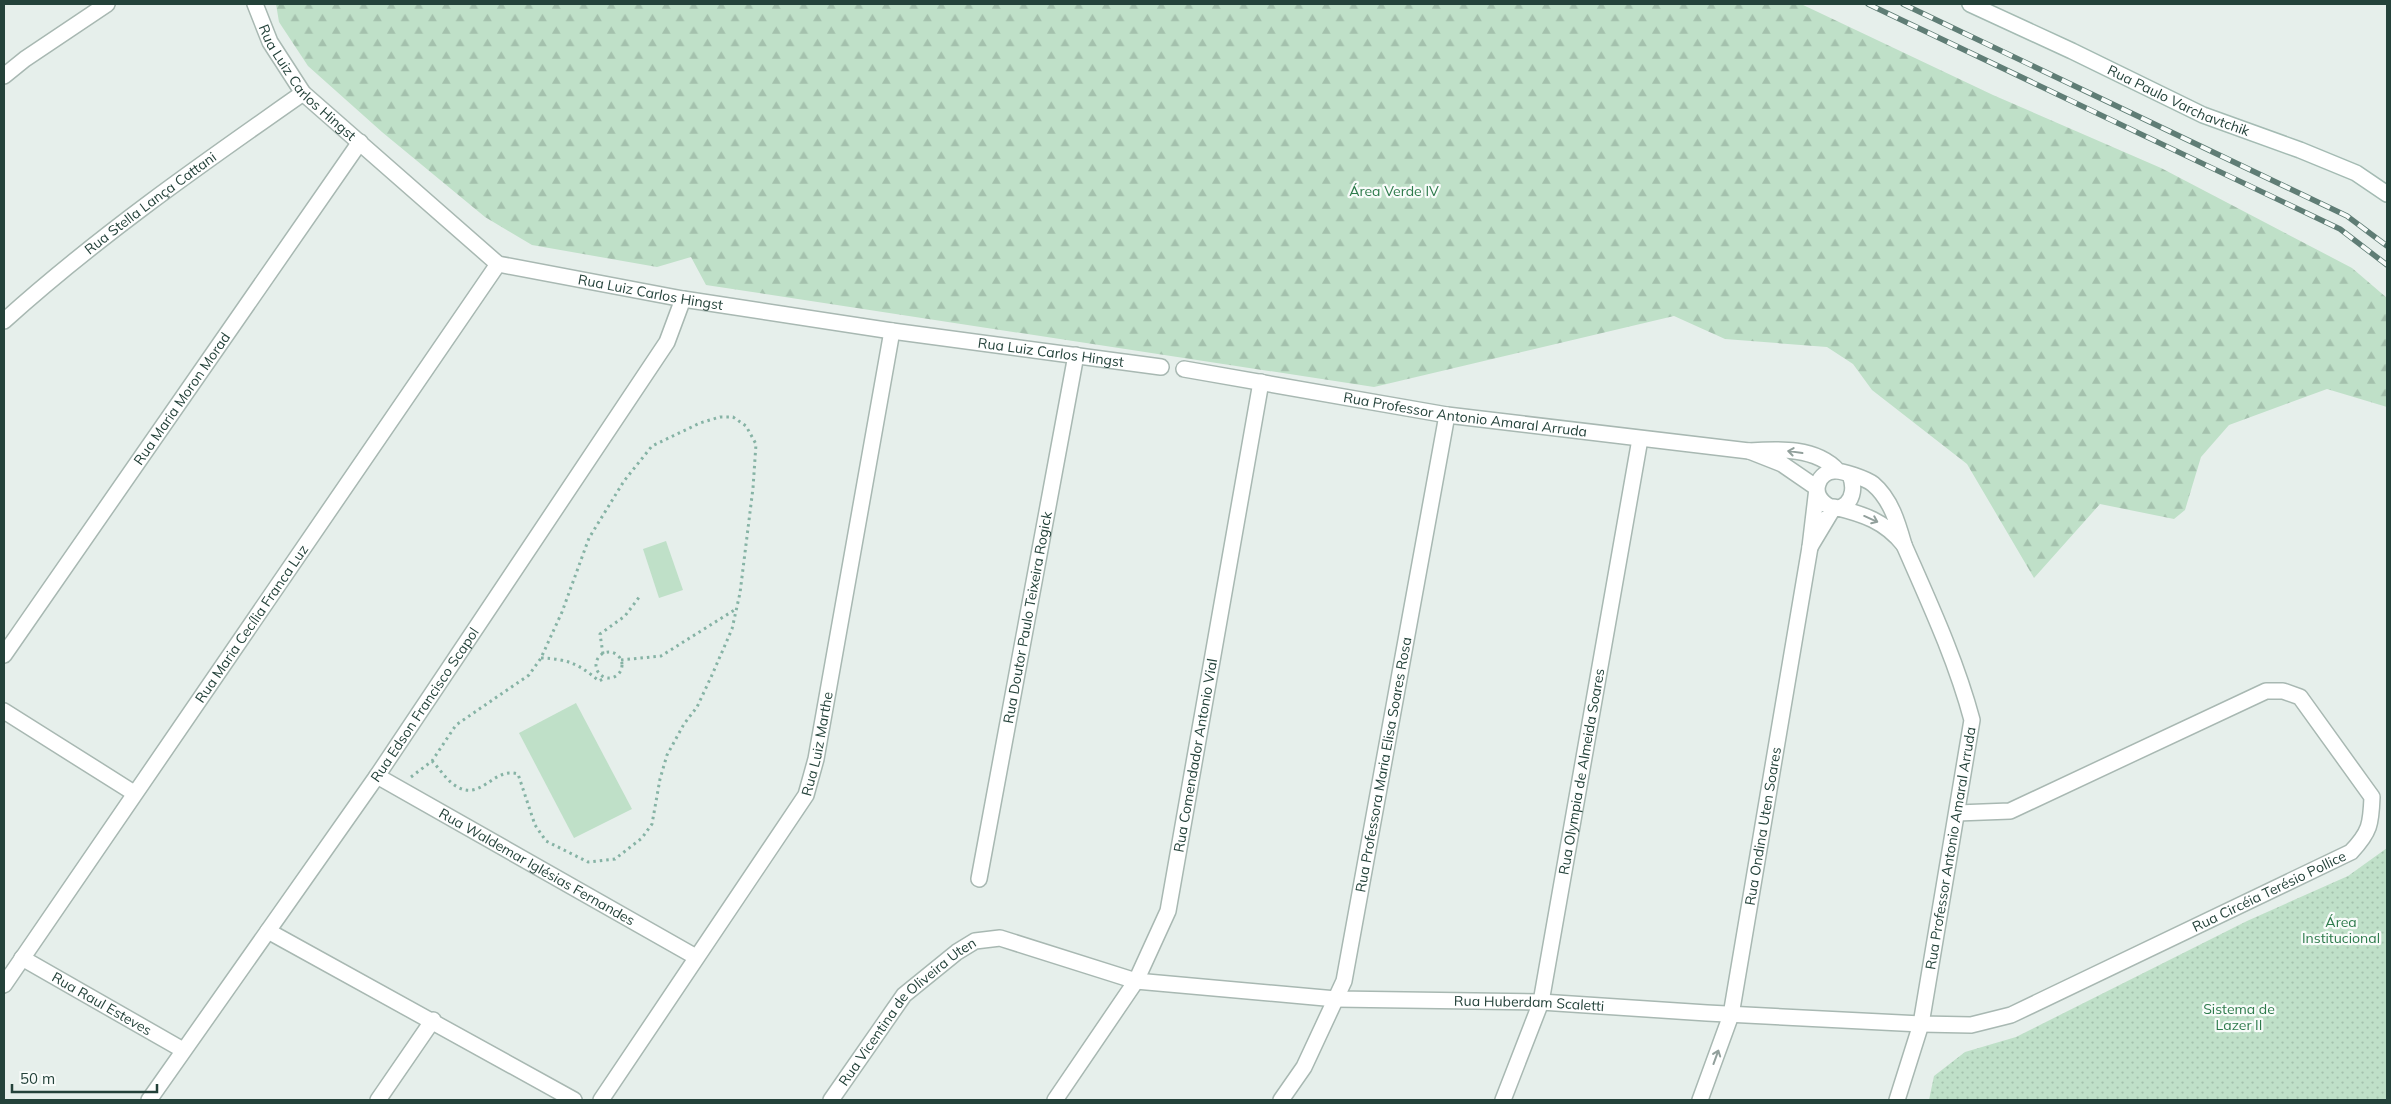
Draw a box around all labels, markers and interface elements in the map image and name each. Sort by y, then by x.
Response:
street label: Rua Luiz Carlos Hingst [255,22,360,145]
street label: Rua Paulo Varchavtchik [2105,61,2253,140]
street label: Rua Stella Lança Cattani [81,148,220,258]
park label: Área Verde IV [1349,182,1439,200]
street label: Rua Luiz Carlos Hingst [576,270,724,314]
street label: Rua Maria Moron Morad [130,329,234,469]
street label: Rua Luiz Carlos Hingst [977,334,1125,371]
street label: Rua Professor Antonio Amaral Arruda [1342,388,1588,441]
one-way arrow [1787,446,1803,456]
street label: Rua Doutor Paulo Teixeira Rogick [999,509,1056,725]
one-way arrow [1864,514,1879,524]
street label: Rua Maria Cecília Franca Luz [191,541,312,706]
street label: Rua Edson Francisco Scapol [367,624,483,785]
street label: Rua Professora Maria Elisa Soares Rosa [1351,636,1415,894]
street label: Rua Comendador Antonio Vial [1169,657,1221,854]
street label: Rua Olympia de Almeida Soares [1555,667,1609,876]
street label: Rua Luiz Marthe [797,690,837,798]
street label: Rua Professor Antonio Amaral Arruda [1921,725,1980,971]
street label: Rua Ondina Uten Soares [1741,746,1785,907]
street label: Rua Waldemar Iglésias Fernandes [436,804,638,930]
street label: Rua Circéia Terésio Pollice [2189,847,2349,936]
park label: Área Institucional [2302,913,2380,947]
street label: Rua Vicentina de Oliveira Uten [835,934,979,1089]
street label: Rua Raul Esteves [49,968,155,1039]
street label: Rua Huberdam Scaletti [1454,992,1605,1015]
park label: Sistema de Lazer II [2203,1000,2275,1034]
one-way arrow [1711,1050,1721,1066]
scale bar [12,1062,158,1094]
text: 50 m [20,1069,55,1088]

